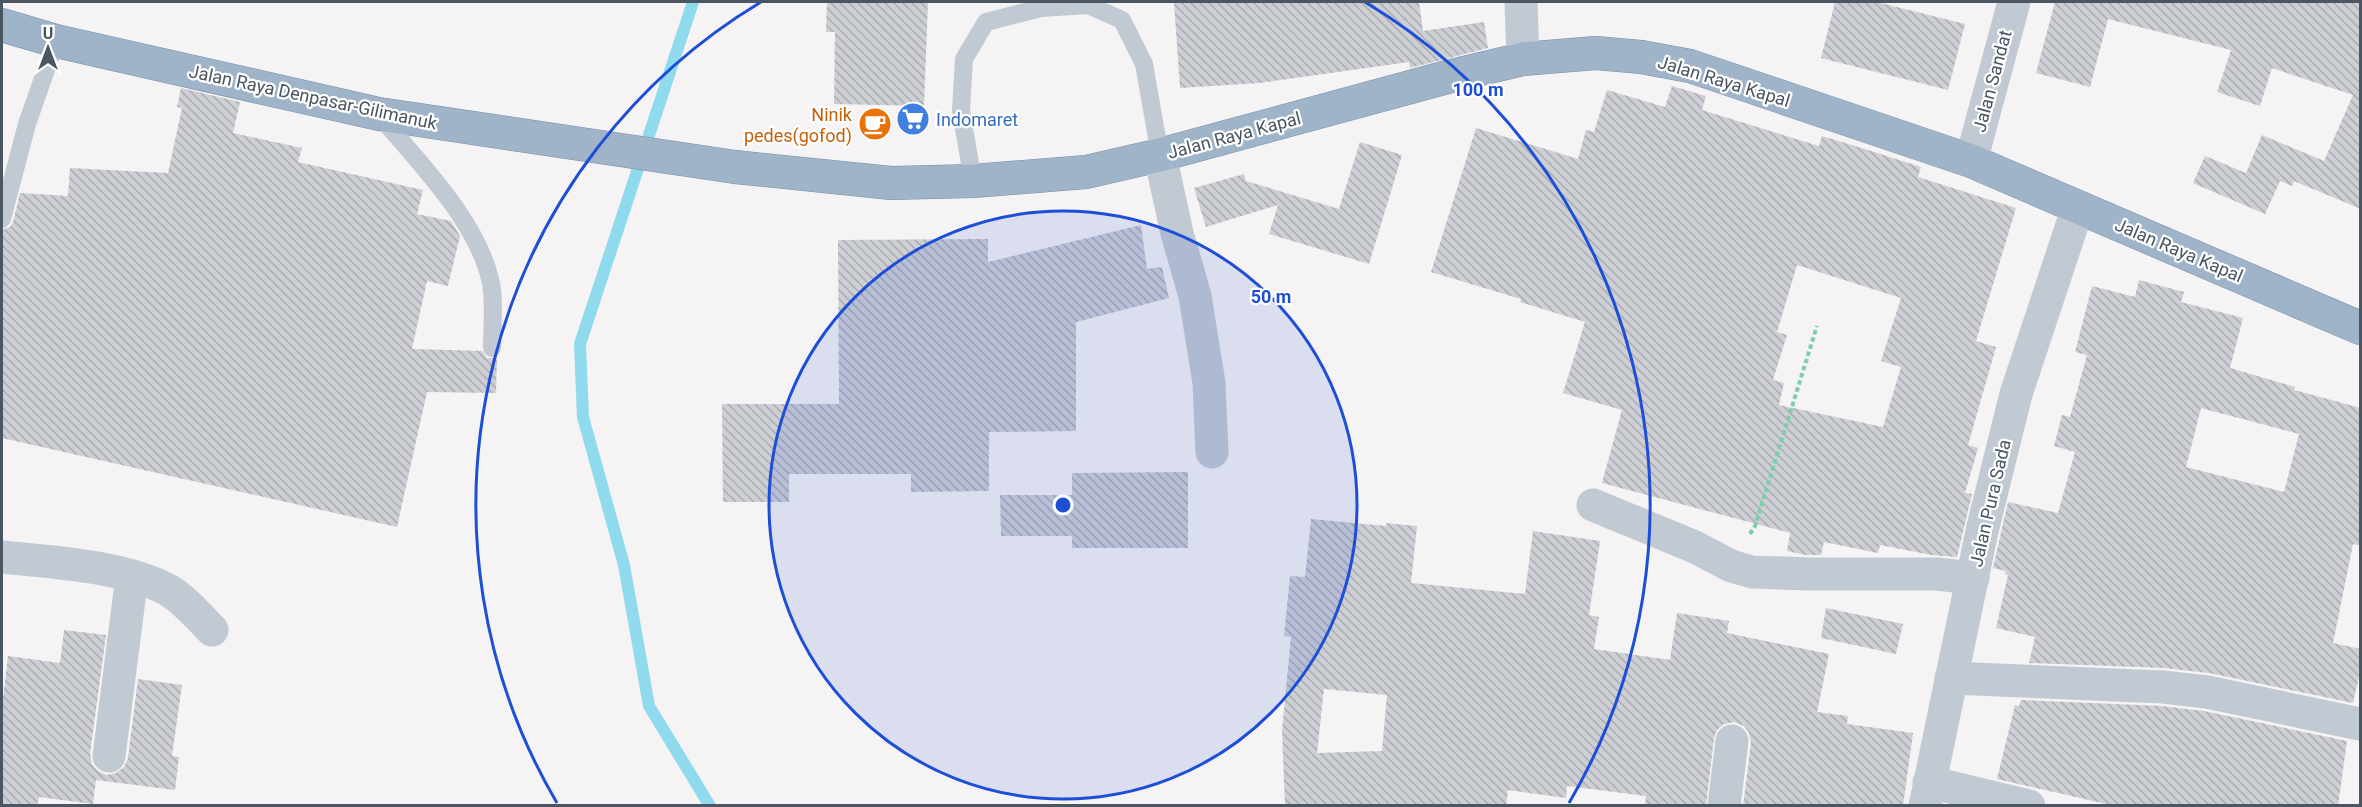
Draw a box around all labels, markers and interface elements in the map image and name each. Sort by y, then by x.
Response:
north arrow [18,18,78,78]
text: U [43,24,53,43]
street label: Jalan Sandat [1968,28,2016,134]
street label: Jalan Raya Kapal [1655,51,1793,111]
street label: Jalan Raya Denpasar-Gilimanuk [187,60,440,134]
text: 100 m [1452,79,1504,100]
supermarket icon: Indomaret [895,101,931,137]
place label: Ninik pedes(gofod) [744,104,853,147]
cafe icon: Ninik pedes(gofod) [857,106,893,142]
street label: Jalan Raya Kapal [1165,107,1303,163]
place label: Indomaret [936,109,1018,130]
street label: Jalan Raya Kapal [2112,214,2246,286]
text: 50 m [1251,286,1291,307]
street label: Jalan Pura Sada [1965,437,2015,569]
centre of rings [1053,495,1073,515]

